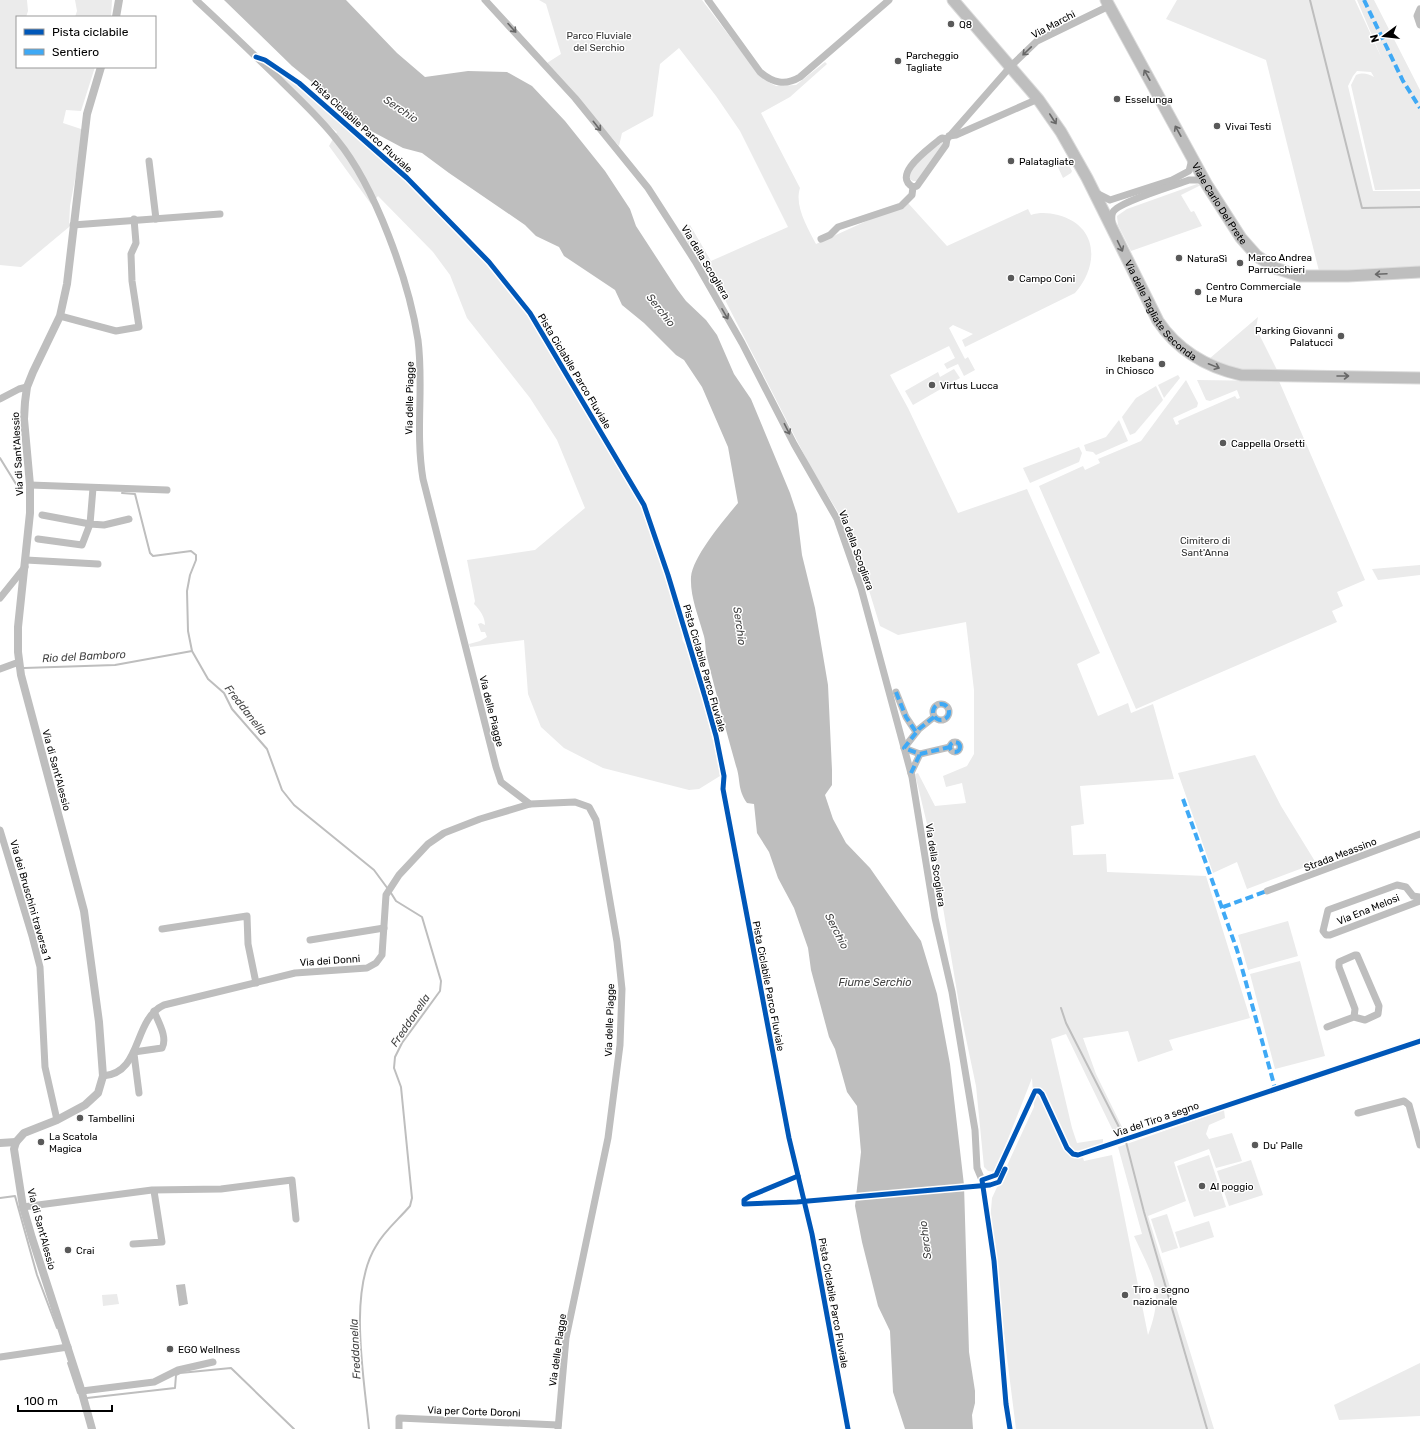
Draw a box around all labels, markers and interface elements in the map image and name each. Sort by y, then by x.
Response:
street label: Via Marchi [1029,8,1078,41]
legend [16,16,156,68]
north arrow [1364,16,1404,56]
marker: Q8 [946,19,956,29]
place label: Q8 [959,19,972,31]
one-way arrow [507,23,517,33]
text: Pista ciclabile [52,25,129,39]
park label: Parco Fluviale del Serchio [566,30,632,54]
text: N [1367,33,1382,44]
text: Sentiero [52,45,99,59]
one-way arrow [1022,47,1032,56]
place label: Parcheggio Tagliate [906,50,959,74]
marker: Parcheggio Tagliate [893,56,903,66]
one-way arrow [1143,69,1151,81]
street label: Pista Ciclabile Parco Fluviale [308,78,415,176]
water label: Serchio [381,93,420,126]
marker: Esselunga [1112,94,1122,104]
place label: Esselunga [1125,94,1173,106]
one-way arrow [1049,113,1057,125]
one-way arrow [593,121,602,131]
marker: Vivai Testi [1212,121,1222,131]
place label: Vivai Testi [1225,121,1271,133]
one-way arrow [1174,125,1181,137]
marker: Palatagliate [1006,156,1016,166]
place label: Palatagliate [1019,156,1074,168]
street label: Viale Carlo Del Prete [1189,161,1249,248]
street label: Via della Scogliera [678,223,732,302]
one-way arrow [1117,239,1124,251]
place label: Marco Andrea Parrucchieri [1248,252,1312,276]
marker: NaturaSì [1174,253,1184,263]
place label: NaturaSì [1187,253,1227,265]
street label: Via delle Tagliate Seconda [1122,258,1199,363]
marker: Marco Andrea Parrucchieri [1235,258,1245,268]
one-way arrow [1375,270,1388,277]
marker: Campo Coni [1006,273,1016,283]
place label: Campo Coni [1019,273,1075,285]
place label: Centro Commerciale Le Mura [1206,281,1301,305]
marker: Centro Commerciale Le Mura [1193,287,1203,297]
water label: Serchio [644,291,678,330]
one-way arrow [722,308,730,320]
street label: Pista Ciclabile Parco Fluviale [535,312,614,432]
place label: Parking Giovanni Palatucci [1255,325,1333,349]
marker: Parking Giovanni Palatucci [1336,331,1346,341]
place label: Ikebana in Chiosco [1106,353,1154,377]
marker: Ikebana in Chiosco [1157,359,1167,369]
street label: Via delle Piagge [403,361,417,435]
one-way arrow [1208,363,1220,371]
one-way arrow [1336,372,1349,380]
marker: Virtus Lucca [927,380,937,390]
place label: Virtus Lucca [940,380,998,392]
street label: Via di Sant'Alessio [10,411,26,496]
one-way arrow [783,423,791,435]
marker: Cappella Orsetti [1218,438,1228,448]
place label: Cappella Orsetti [1231,438,1305,450]
street label: Via della Scogliera [836,509,876,592]
park label: Cimitero di Sant'Anna [1180,535,1230,559]
street label: Pista Ciclabile Parco Fluviale [680,603,728,734]
water label: Serchio [730,606,749,646]
water label: Rio del Bamboro [42,648,126,665]
street label: Via delle Piagge [476,674,506,749]
water label: Freddanella [222,682,270,739]
street label: Via di Sant'Alessio [39,728,73,813]
street label: Via della Scogliera [922,823,948,908]
street label: Strada Meassino [1302,835,1379,874]
street label: Via dei Bruschini traversa 1 [7,839,53,962]
street label: Via Ena Melosi [1335,892,1401,928]
water label: Serchio [822,911,851,951]
street label: Pista Ciclabile Parco Fluviale [750,920,787,1053]
street label: Via dei Donni [299,953,361,969]
water label: Fiume Serchio [838,976,912,989]
street label: Via delle Piagge [603,983,617,1057]
water label: Freddanella [388,991,433,1049]
street label: Via del Tiro a segno [1112,1100,1201,1140]
marker: Tambellini [75,1113,85,1123]
place label: Tambellini [88,1113,135,1125]
place label: La Scatola Magica [49,1131,97,1155]
marker: La Scatola Magica [36,1137,46,1147]
marker: Du' Palle [1250,1140,1260,1150]
place label: Du' Palle [1263,1140,1303,1152]
marker: Al poggio [1197,1181,1207,1191]
place label: Al poggio [1210,1181,1254,1193]
street label: Via di Sant'Alessio [24,1187,58,1272]
water label: Serchio [917,1220,934,1260]
street label: Pista Ciclabile Parco Fluviale [816,1237,850,1370]
marker: Crai [63,1245,73,1255]
place label: Crai [76,1245,94,1257]
place label: Tiro a segno nazionale [1133,1284,1190,1308]
marker: Tiro a segno nazionale [1120,1290,1130,1300]
street label: Via delle Piagge [547,1313,569,1387]
water label: Freddanella [347,1318,364,1380]
marker: EGO Wellness [165,1344,175,1354]
place label: EGO Wellness [178,1344,240,1356]
scale bar [18,1387,112,1413]
text: 100 m [24,1394,58,1408]
street label: Via per Corte Doroni [427,1404,521,1420]

